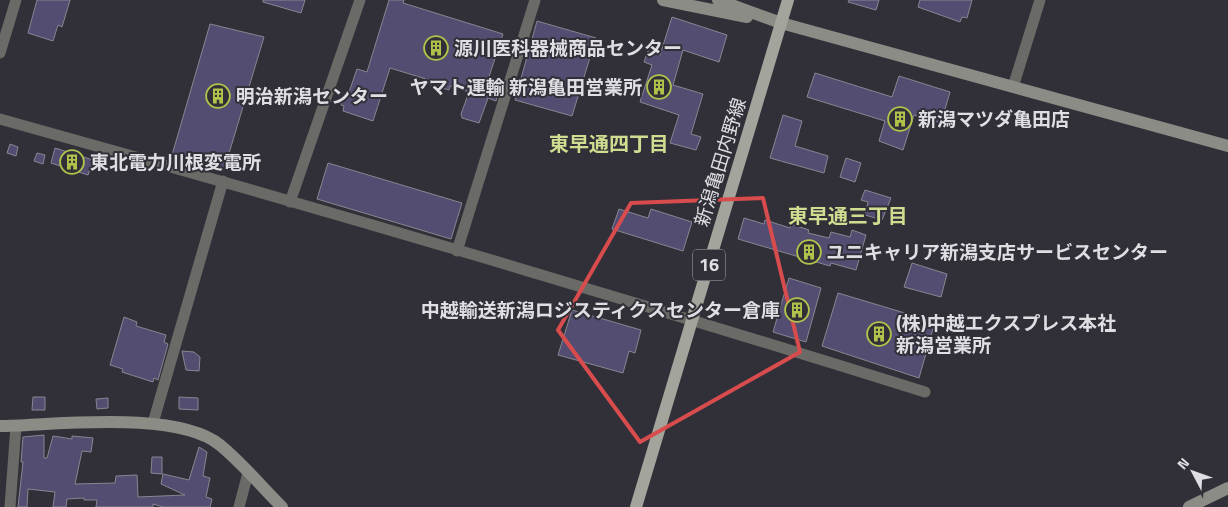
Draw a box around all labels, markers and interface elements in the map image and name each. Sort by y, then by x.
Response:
place label: 源川医科器械商品センター [454,33,682,62]
building icon: 源川医科器械商品センター [423,35,449,61]
place label: ヤマト運輸 新潟亀田営業所 [410,72,642,101]
building icon: ヤマト運輸 新潟亀田営業所 [646,74,672,100]
place label: 明治新潟センター [236,81,388,110]
building icon: 明治新潟センター [205,83,231,109]
street label: 新潟亀田内野線 [686,94,753,230]
place label: 新潟マツダ亀田店 [918,104,1070,133]
building icon: 新潟マツダ亀田店 [887,106,913,132]
district label: 東早通四丁目 [549,128,669,159]
place label: 東北電力川根変電所 [90,147,261,176]
building icon: 東北電力川根変電所 [59,149,85,175]
district label: 東早通三丁目 [788,200,908,231]
place label: ユニキャリア新潟支店サービスセンター [826,237,1168,266]
building icon: ユニキャリア新潟支店サービスセンター [796,239,822,265]
road number: 16 [693,250,725,280]
place label: 中越輸送新潟ロジスティクスセンター倉庫 [421,295,780,324]
building icon: 中越輸送新潟ロジスティクスセンター倉庫 [784,297,810,323]
place label: (株)中越エクスプレス本社 新潟営業所 [896,308,1116,359]
building icon: (株)中越エクスプレス本社 新潟営業所 [866,321,892,347]
north arrow [1168,447,1218,497]
text: N [1172,453,1194,474]

